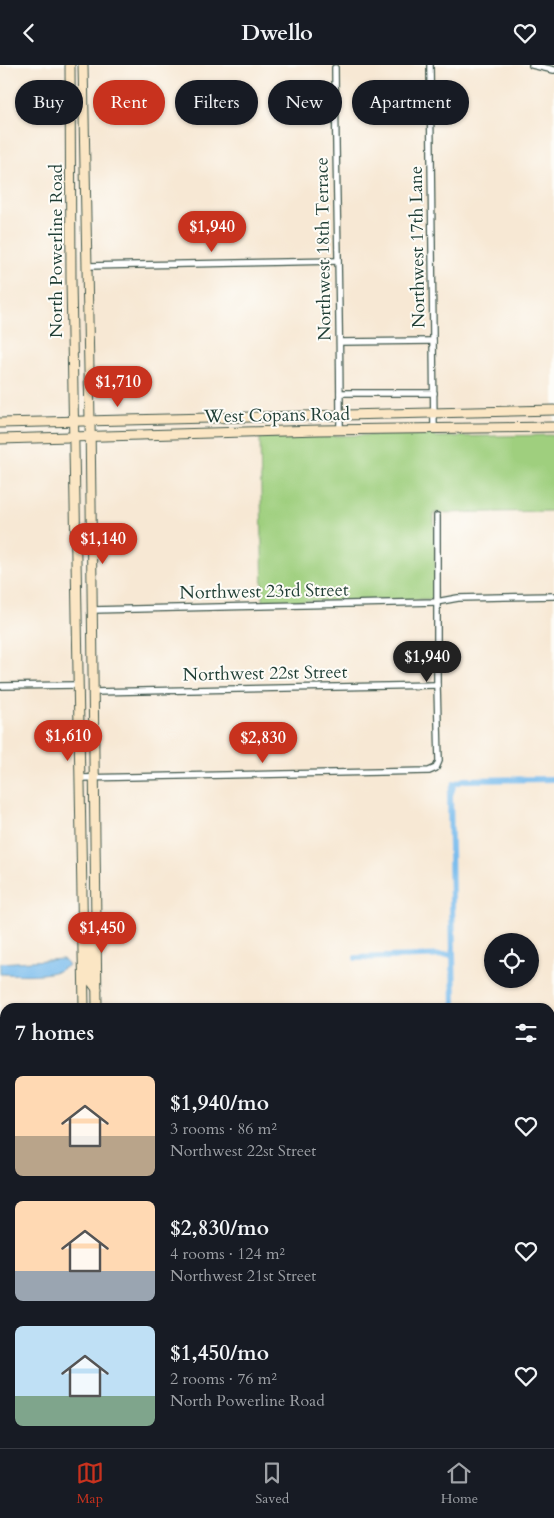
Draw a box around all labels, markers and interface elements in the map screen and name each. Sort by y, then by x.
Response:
text: Dwello [241,18,313,48]
icon: back [15,19,43,47]
icon: heart [511,19,539,47]
chip: Buy [15,80,83,125]
chip: Rent [93,80,165,125]
chip: Filters [175,80,258,125]
chip: New [268,80,342,125]
chip: Apartment [352,80,469,125]
street label: Northwest 18th Terrace [309,157,338,341]
street label: North Powerline Road [44,164,69,338]
street label: Northwest 17th Lane [404,166,431,328]
pin: $1,940 [171,211,253,253]
text: $1,940 [189,216,235,238]
pin: $1,710 [77,365,159,408]
text: $1,710 [95,371,141,393]
street label: West Copans Road [203,402,351,429]
pin: $1,140 [62,523,144,565]
text: $1,140 [80,528,126,550]
street label: Northwest 23rd Street [179,578,349,605]
pin: $1,940 [386,641,468,683]
text: $1,940 [404,646,450,668]
street label: Northwest 22st Street [182,660,348,687]
pin: $1,610 [27,719,109,762]
pin: $2,830 [222,721,304,764]
text: $1,610 [45,725,91,747]
text: $2,830 [240,727,286,749]
pin: $1,450 [61,911,143,954]
text: $1,450 [79,917,125,939]
map controls [484,933,539,988]
button: locate [484,933,539,988]
text: 7 homes [15,1019,94,1048]
icon: filters [512,1019,540,1047]
text: $1,940/mo [170,1089,269,1118]
icon: home [55,1096,115,1156]
icon: heart [512,1112,540,1140]
text: 3 rooms · 86 m² [170,1118,277,1140]
text: Northwest 22st Street [170,1140,316,1162]
text: $2,830/mo [170,1214,269,1243]
icon: home [55,1221,115,1281]
icon: heart [512,1237,540,1265]
text: 4 rooms · 124 m² [170,1243,285,1265]
text: Northwest 21st Street [170,1265,316,1287]
text: $1,450/mo [170,1339,269,1368]
icon: home [55,1346,115,1406]
icon: heart [512,1362,540,1390]
text: 2 rooms · 76 m² [170,1368,277,1390]
text: North Powerline Road [170,1390,325,1412]
tab: Map [76,1459,104,1508]
tab: Saved [255,1459,289,1508]
tab: Home [441,1459,478,1508]

